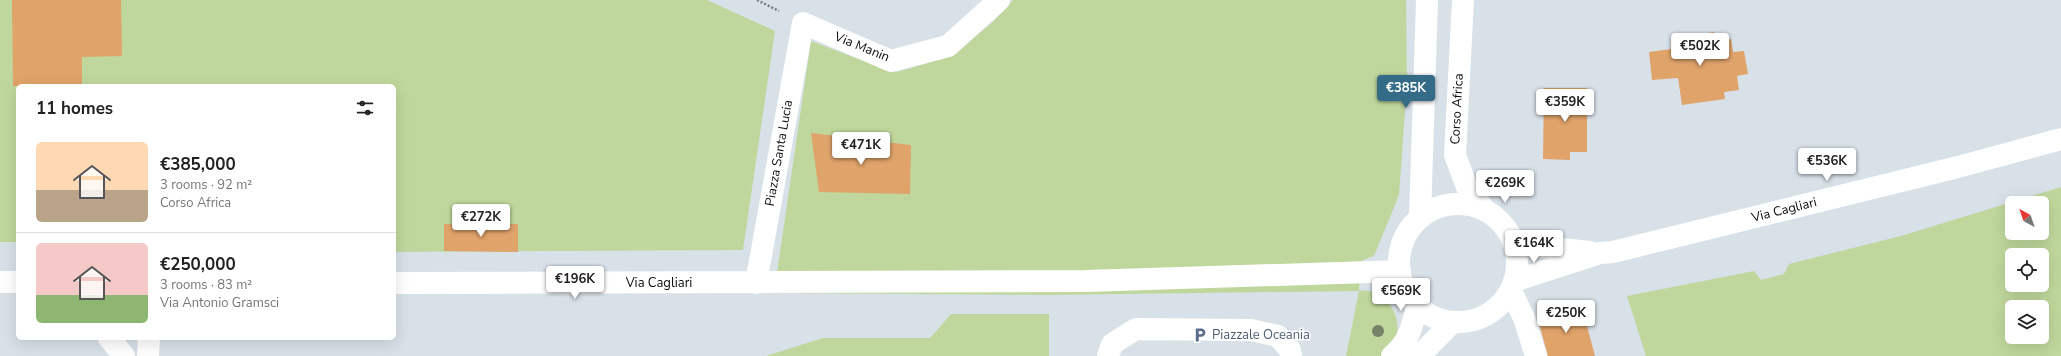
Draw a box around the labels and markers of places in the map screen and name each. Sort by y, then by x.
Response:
pin: €502K [1672,33,1728,67]
pin: €385K [1378,75,1434,109]
pin: €359K [1537,89,1593,123]
pin: €471K [833,132,889,166]
pin: €536K [1799,148,1855,182]
pin: €269K [1477,170,1533,204]
pin: €272K [453,204,509,238]
pin: €164K [1506,230,1562,264]
pin: €196K [547,266,603,300]
pin: €569K [1373,278,1429,312]
pin: €250K [1538,300,1594,334]
parking icon: Piazzale Oceania [1191,326,1209,344]
place label: Piazzale Oceania [1212,326,1310,344]

